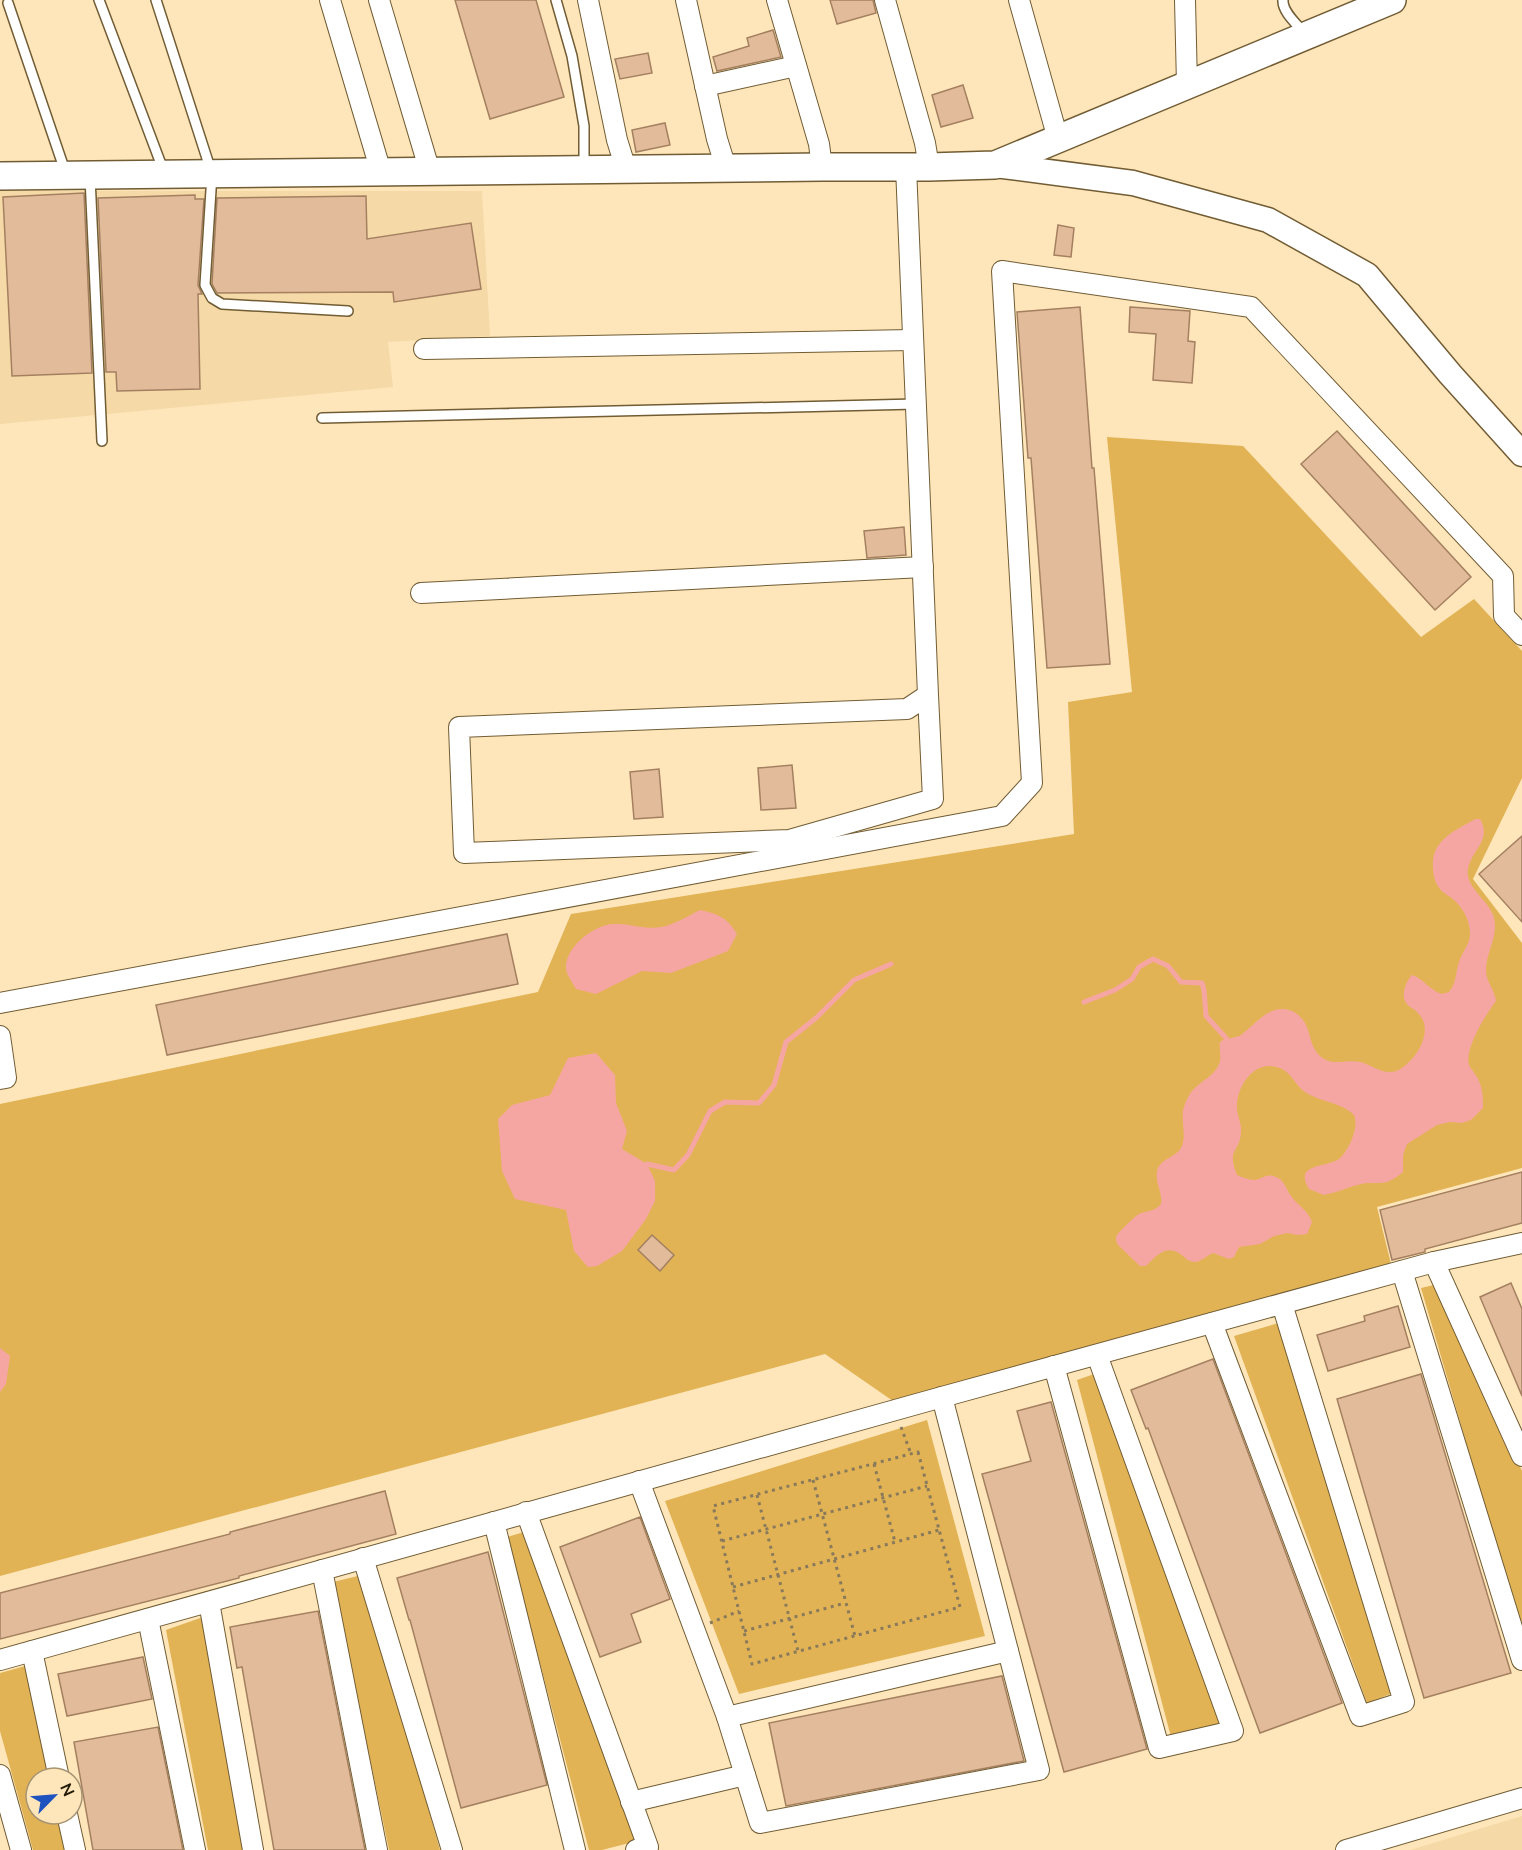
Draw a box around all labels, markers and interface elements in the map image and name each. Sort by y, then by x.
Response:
north arrow [24,1766,84,1826]
text: N [54,1780,79,1800]

